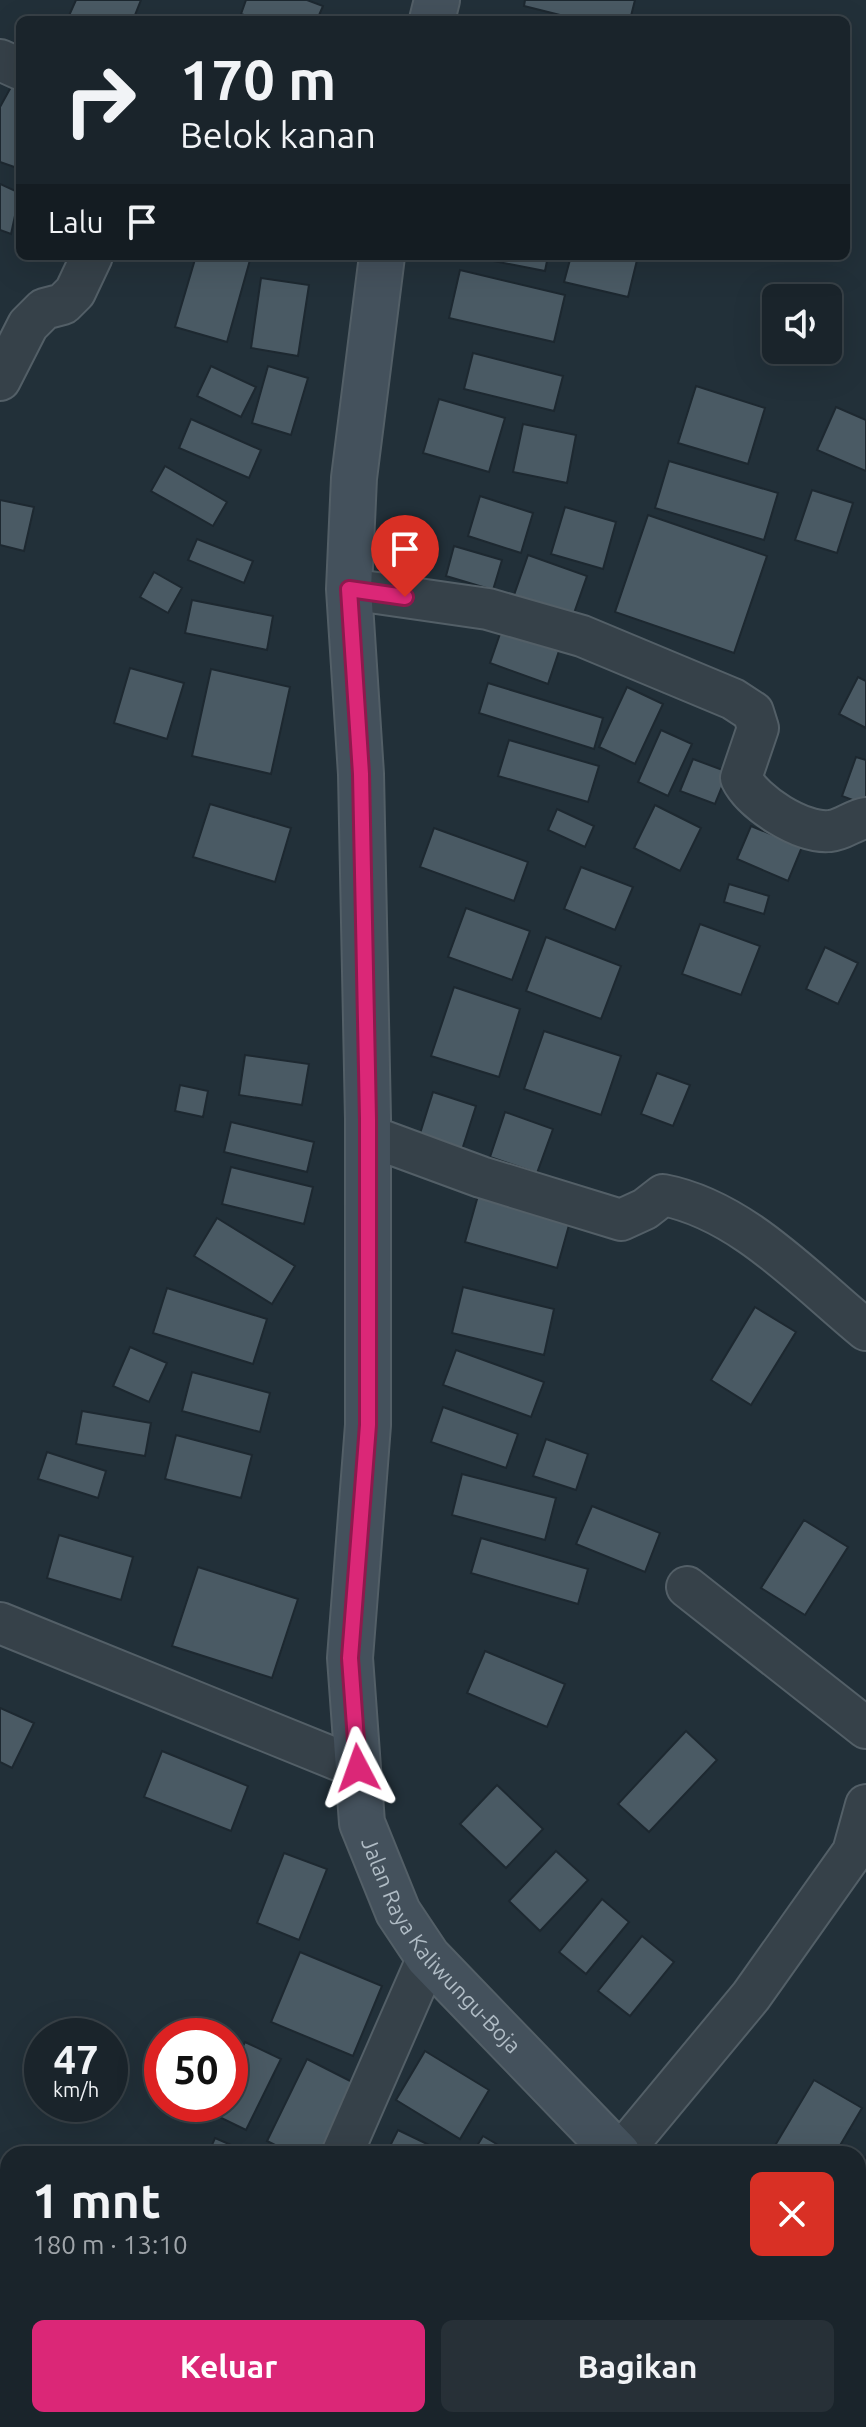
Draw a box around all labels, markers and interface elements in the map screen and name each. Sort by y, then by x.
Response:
icon: right [48,48,152,152]
text: 170 m [180,48,336,111]
text: Belok kanan [180,114,376,155]
icon: arrive [120,200,164,244]
text: Lalu [48,205,104,239]
map controls [762,284,842,364]
button: sound [762,284,842,364]
pin [371,515,439,597]
icon: arrive [383,527,427,571]
position arrow [316,1726,400,1810]
street label: Jalan Raya Kaliwungu-Boja [357,1834,526,2058]
speed limit sign: 50 [144,2018,248,2122]
text: 47 [53,2037,99,2082]
text: km/h [53,2078,99,2101]
button: close [750,2172,834,2256]
text: 1 mnt [32,2173,161,2227]
text: 180 m · 13:10 [32,2230,188,2259]
button: Keluar [32,2320,425,2412]
button: Bagikan [441,2320,834,2412]

